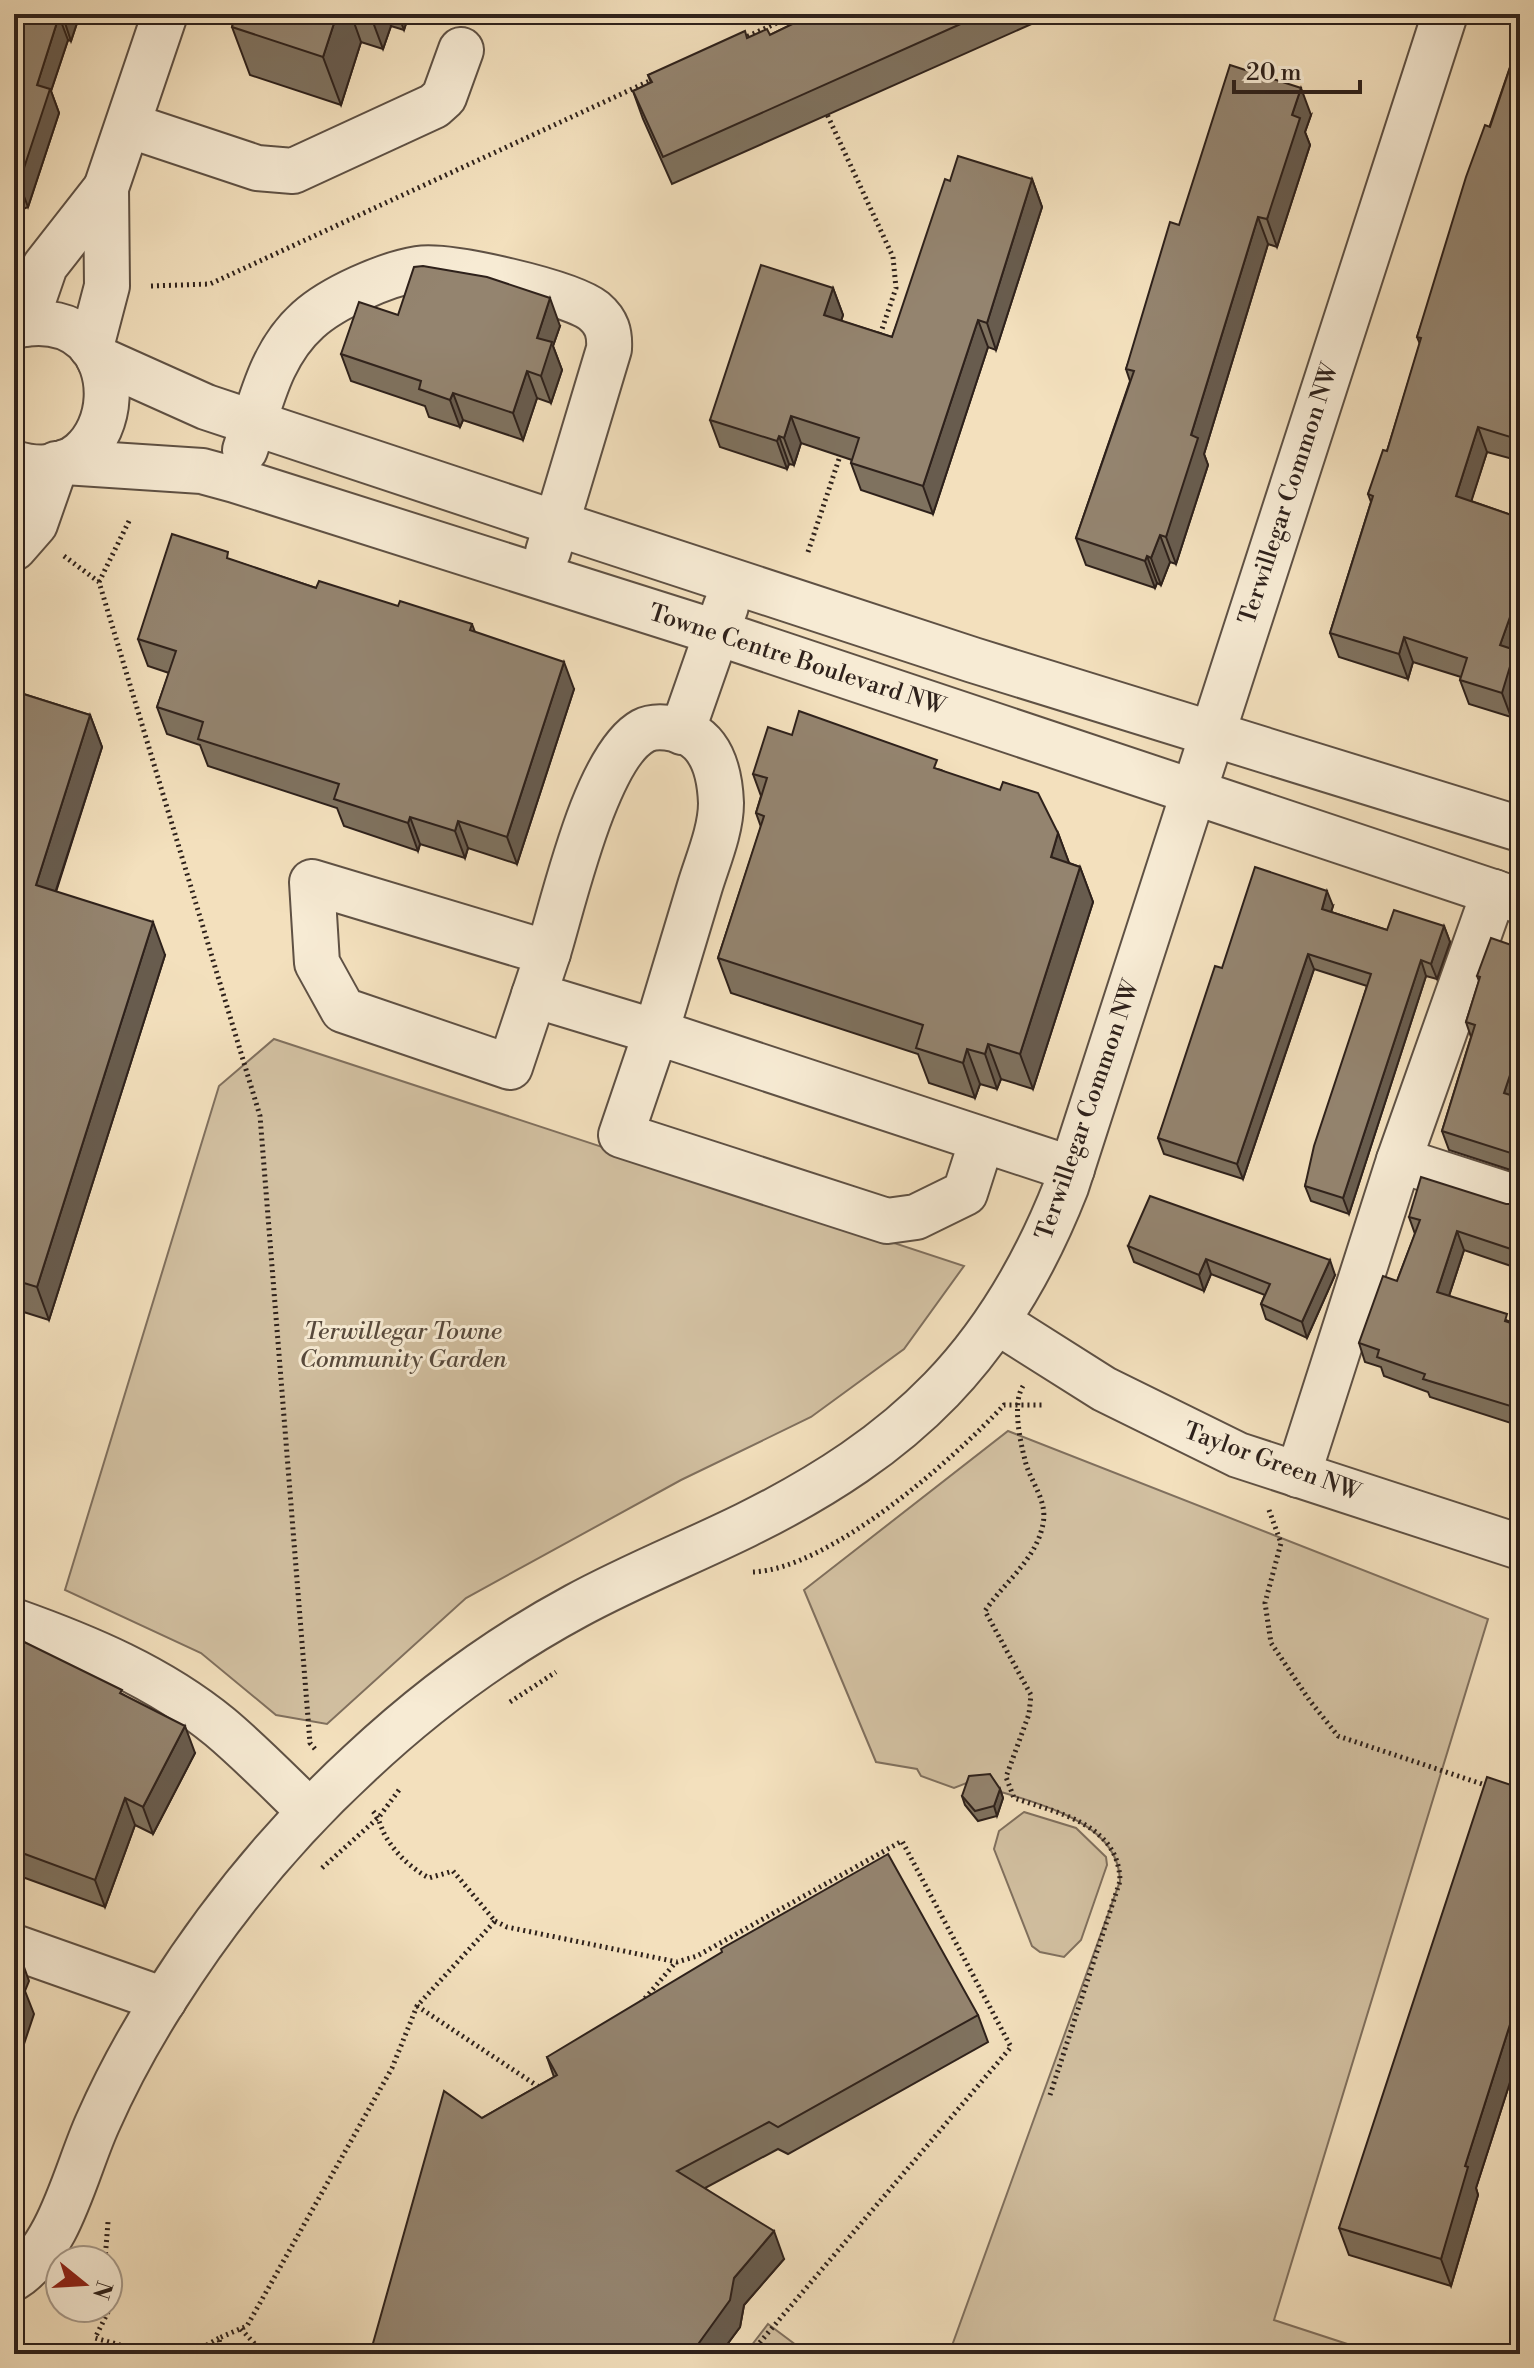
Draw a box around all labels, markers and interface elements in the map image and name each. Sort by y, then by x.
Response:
scale bar [1234,44,1360,94]
text: 20 m [1246,58,1302,88]
street label: Terwillegar Common NW [1233,358,1346,629]
street label: Towne Centre Boulevard NW [645,598,950,723]
street label: Terwillegar Common NW [1029,975,1147,1244]
park label: Terwillegar Towne Community Garden [299,1317,507,1375]
street label: Taylor Green NW [1179,1416,1366,1508]
north arrow [44,2244,124,2324]
text: N [86,2277,117,2303]

